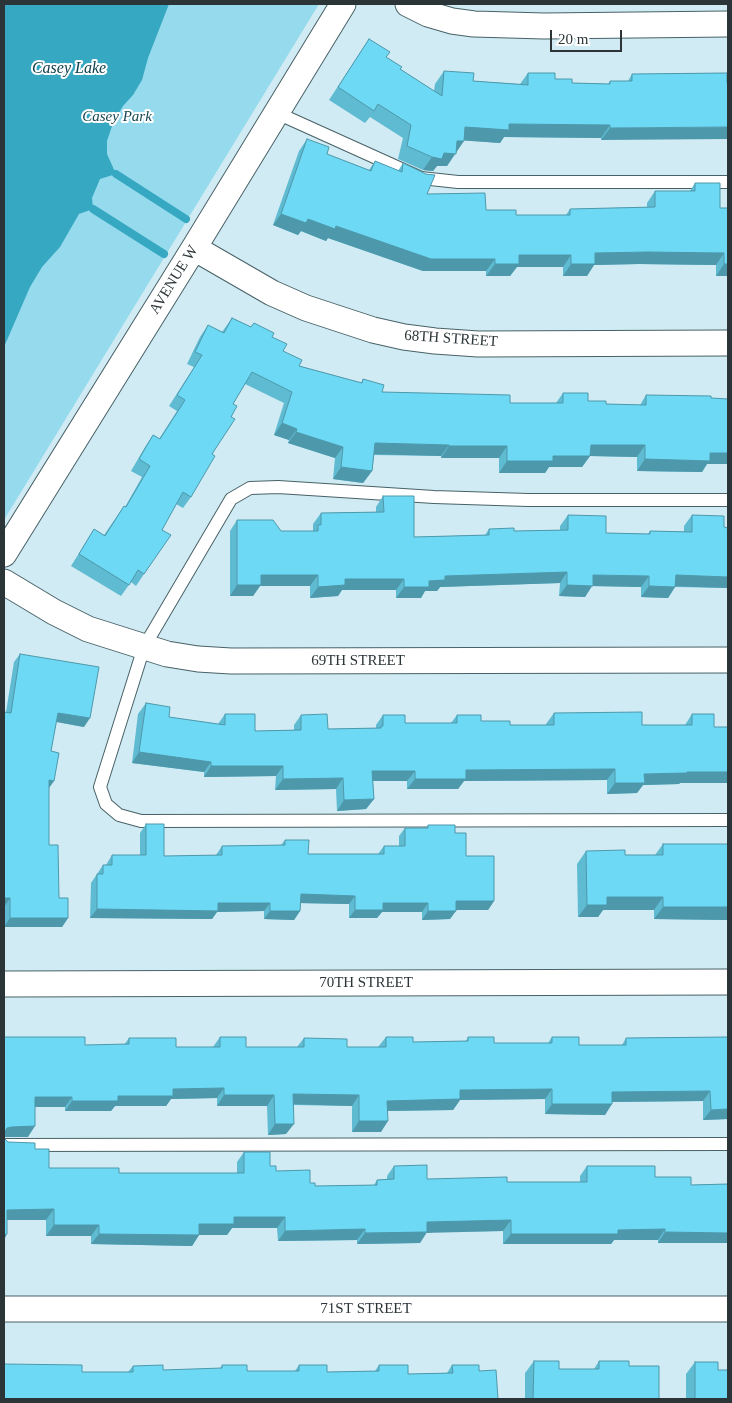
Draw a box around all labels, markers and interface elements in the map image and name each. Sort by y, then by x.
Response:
scale bar [552,20,624,52]
text: 20 m [558,31,588,47]
water label: Casey Lake [32,59,106,79]
park label: Casey Park [82,108,152,126]
street label: AVENUE W [146,242,202,318]
street label: 68TH STREET [404,327,498,351]
street label: 69TH STREET [311,652,405,670]
street label: 70TH STREET [319,974,413,992]
street label: 71ST STREET [320,1300,412,1318]

